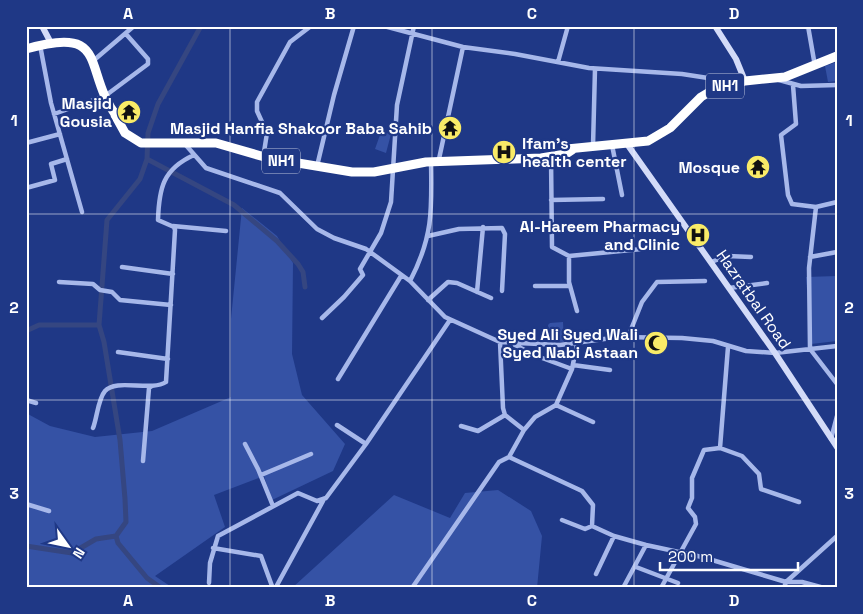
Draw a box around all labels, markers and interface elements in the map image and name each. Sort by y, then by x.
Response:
text: A [123,3,133,24]
text: B [325,3,335,24]
text: C [527,3,537,24]
text: D [729,3,739,24]
road number: NH1 [706,74,744,98]
place label: Masjid Gousia [60,93,112,132]
temple icon: Masjid Gousia [116,99,142,125]
text: 1 [10,110,18,131]
text: 1 [845,110,853,131]
temple icon: Masjid Hanfia Shakoor Baba Sahib [437,115,463,141]
place label: Masjid Hanfia Shakoor Baba Sahib [170,118,432,139]
place label: Ifam's health center [522,133,627,172]
hospital icon: Ifam's health center [491,139,517,165]
road number: NH1 [262,148,300,174]
temple icon: Mosque [745,154,771,180]
place label: Mosque [678,157,740,178]
place label: Al-Hareem Pharmacy and Clinic [520,216,680,255]
hospital icon: Al-Hareem Pharmacy and Clinic [685,222,711,248]
street label: Hazratbal Road [712,245,796,353]
text: 2 [9,297,19,318]
text: 2 [844,297,854,318]
place label: Syed Ali Syed Wali Syed Nabi Astaan [497,324,638,363]
mosque icon: Syed Ali Syed Wali Syed Nabi Astaan [643,330,669,356]
text: 3 [9,483,19,504]
text: 3 [844,483,854,504]
north arrow [42,522,92,572]
scale bar [660,539,798,571]
text: N [69,544,89,562]
text: 200 m [668,547,713,566]
text: A [123,590,133,611]
text: B [325,590,335,611]
text: C [527,590,537,611]
text: D [729,590,739,611]

